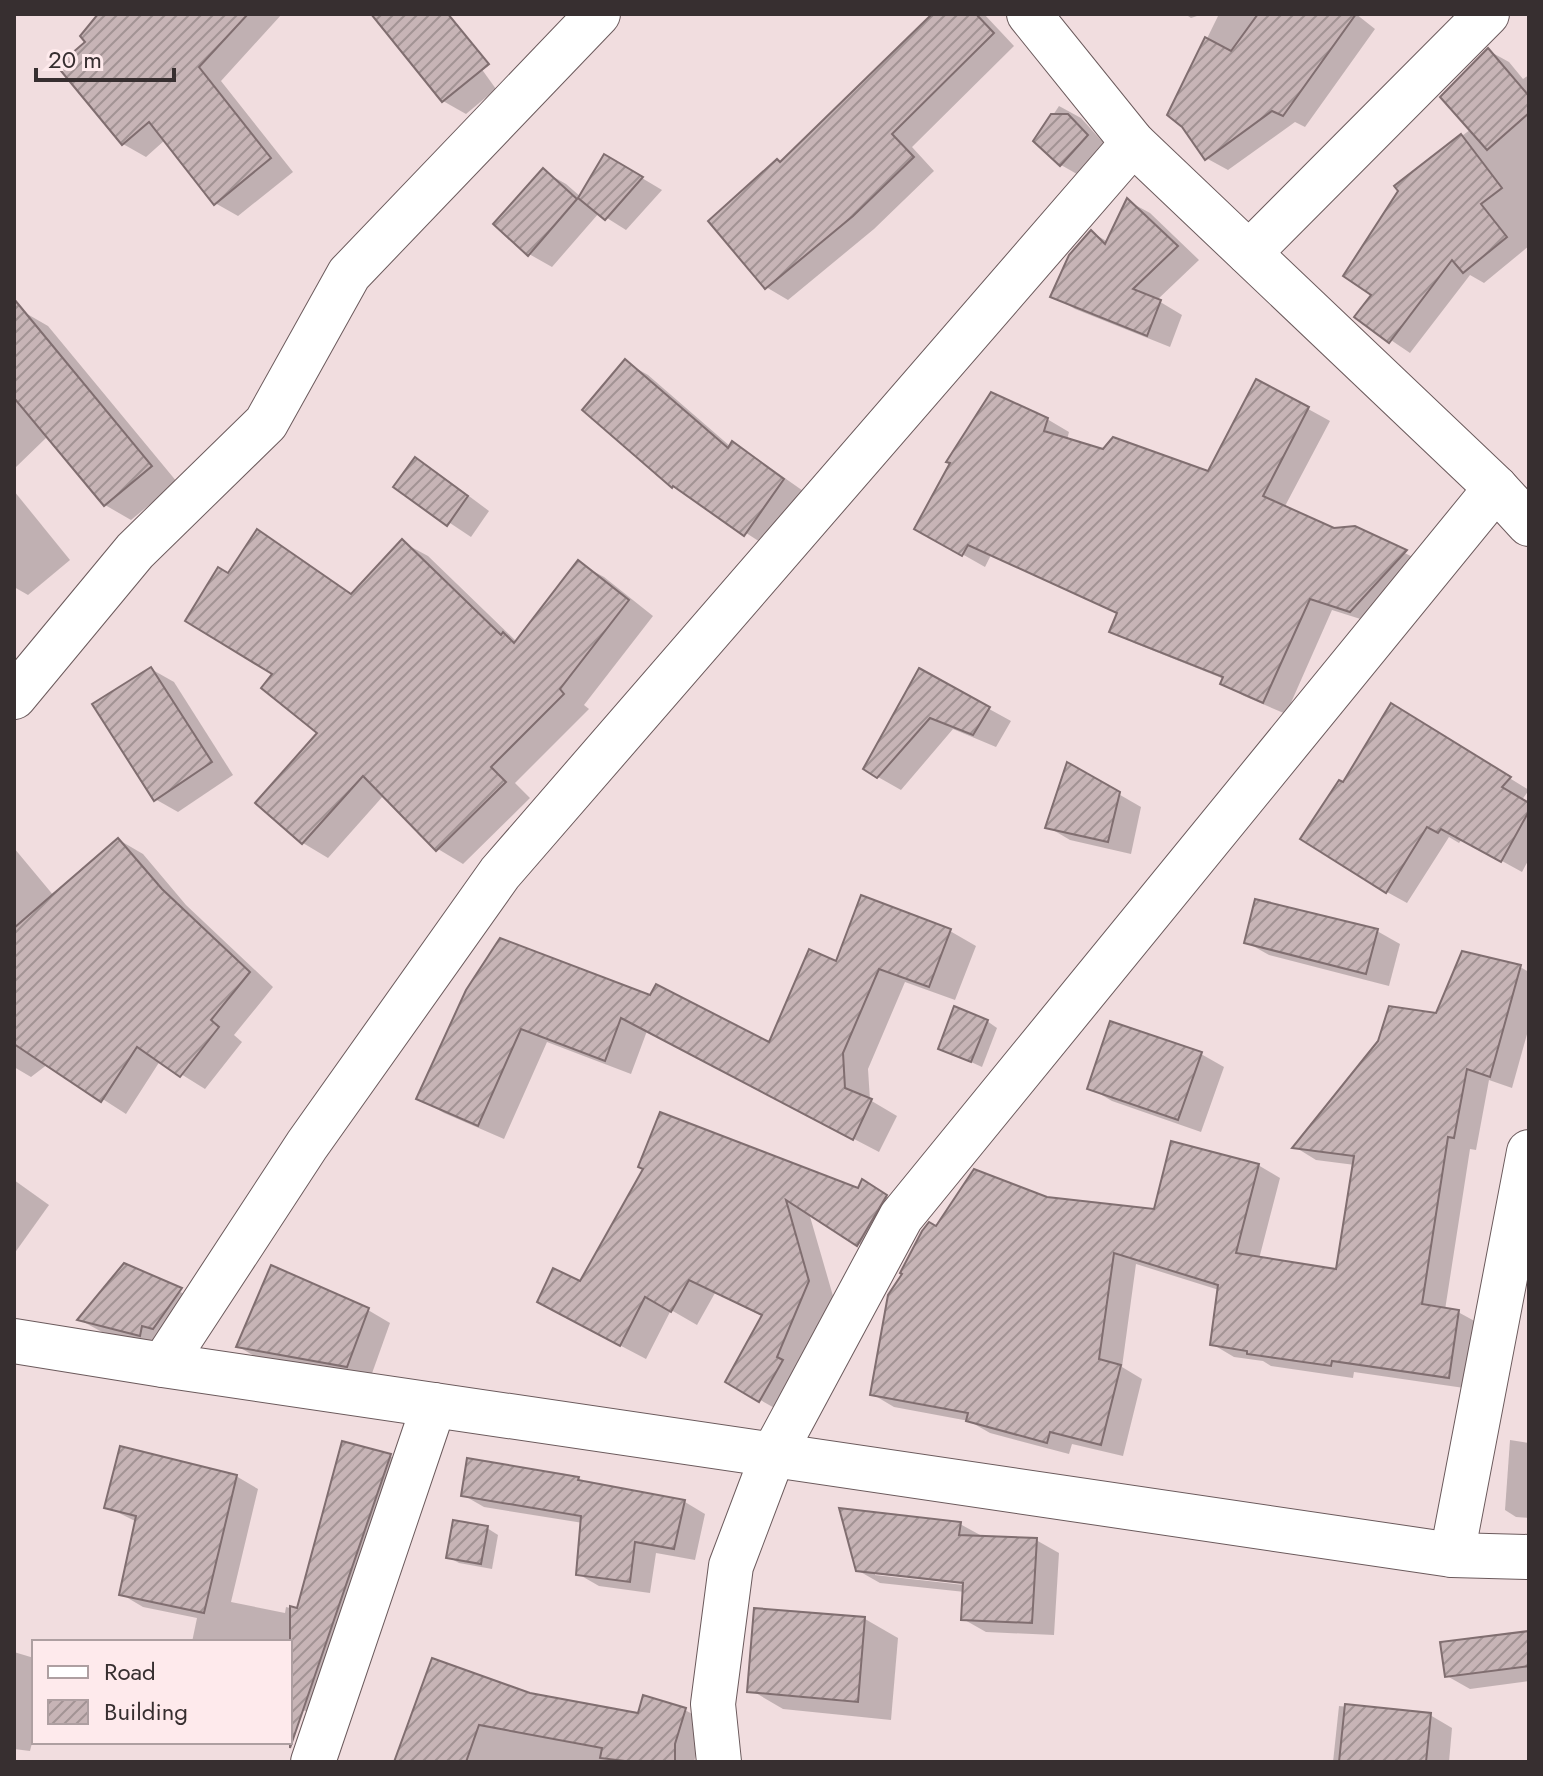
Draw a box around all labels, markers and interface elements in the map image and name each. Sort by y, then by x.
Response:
scale bar [36,32,174,82]
text: 20 m [48,42,102,77]
legend [32,1640,292,1744]
text: Road [104,1654,156,1689]
text: Building [104,1694,188,1729]

